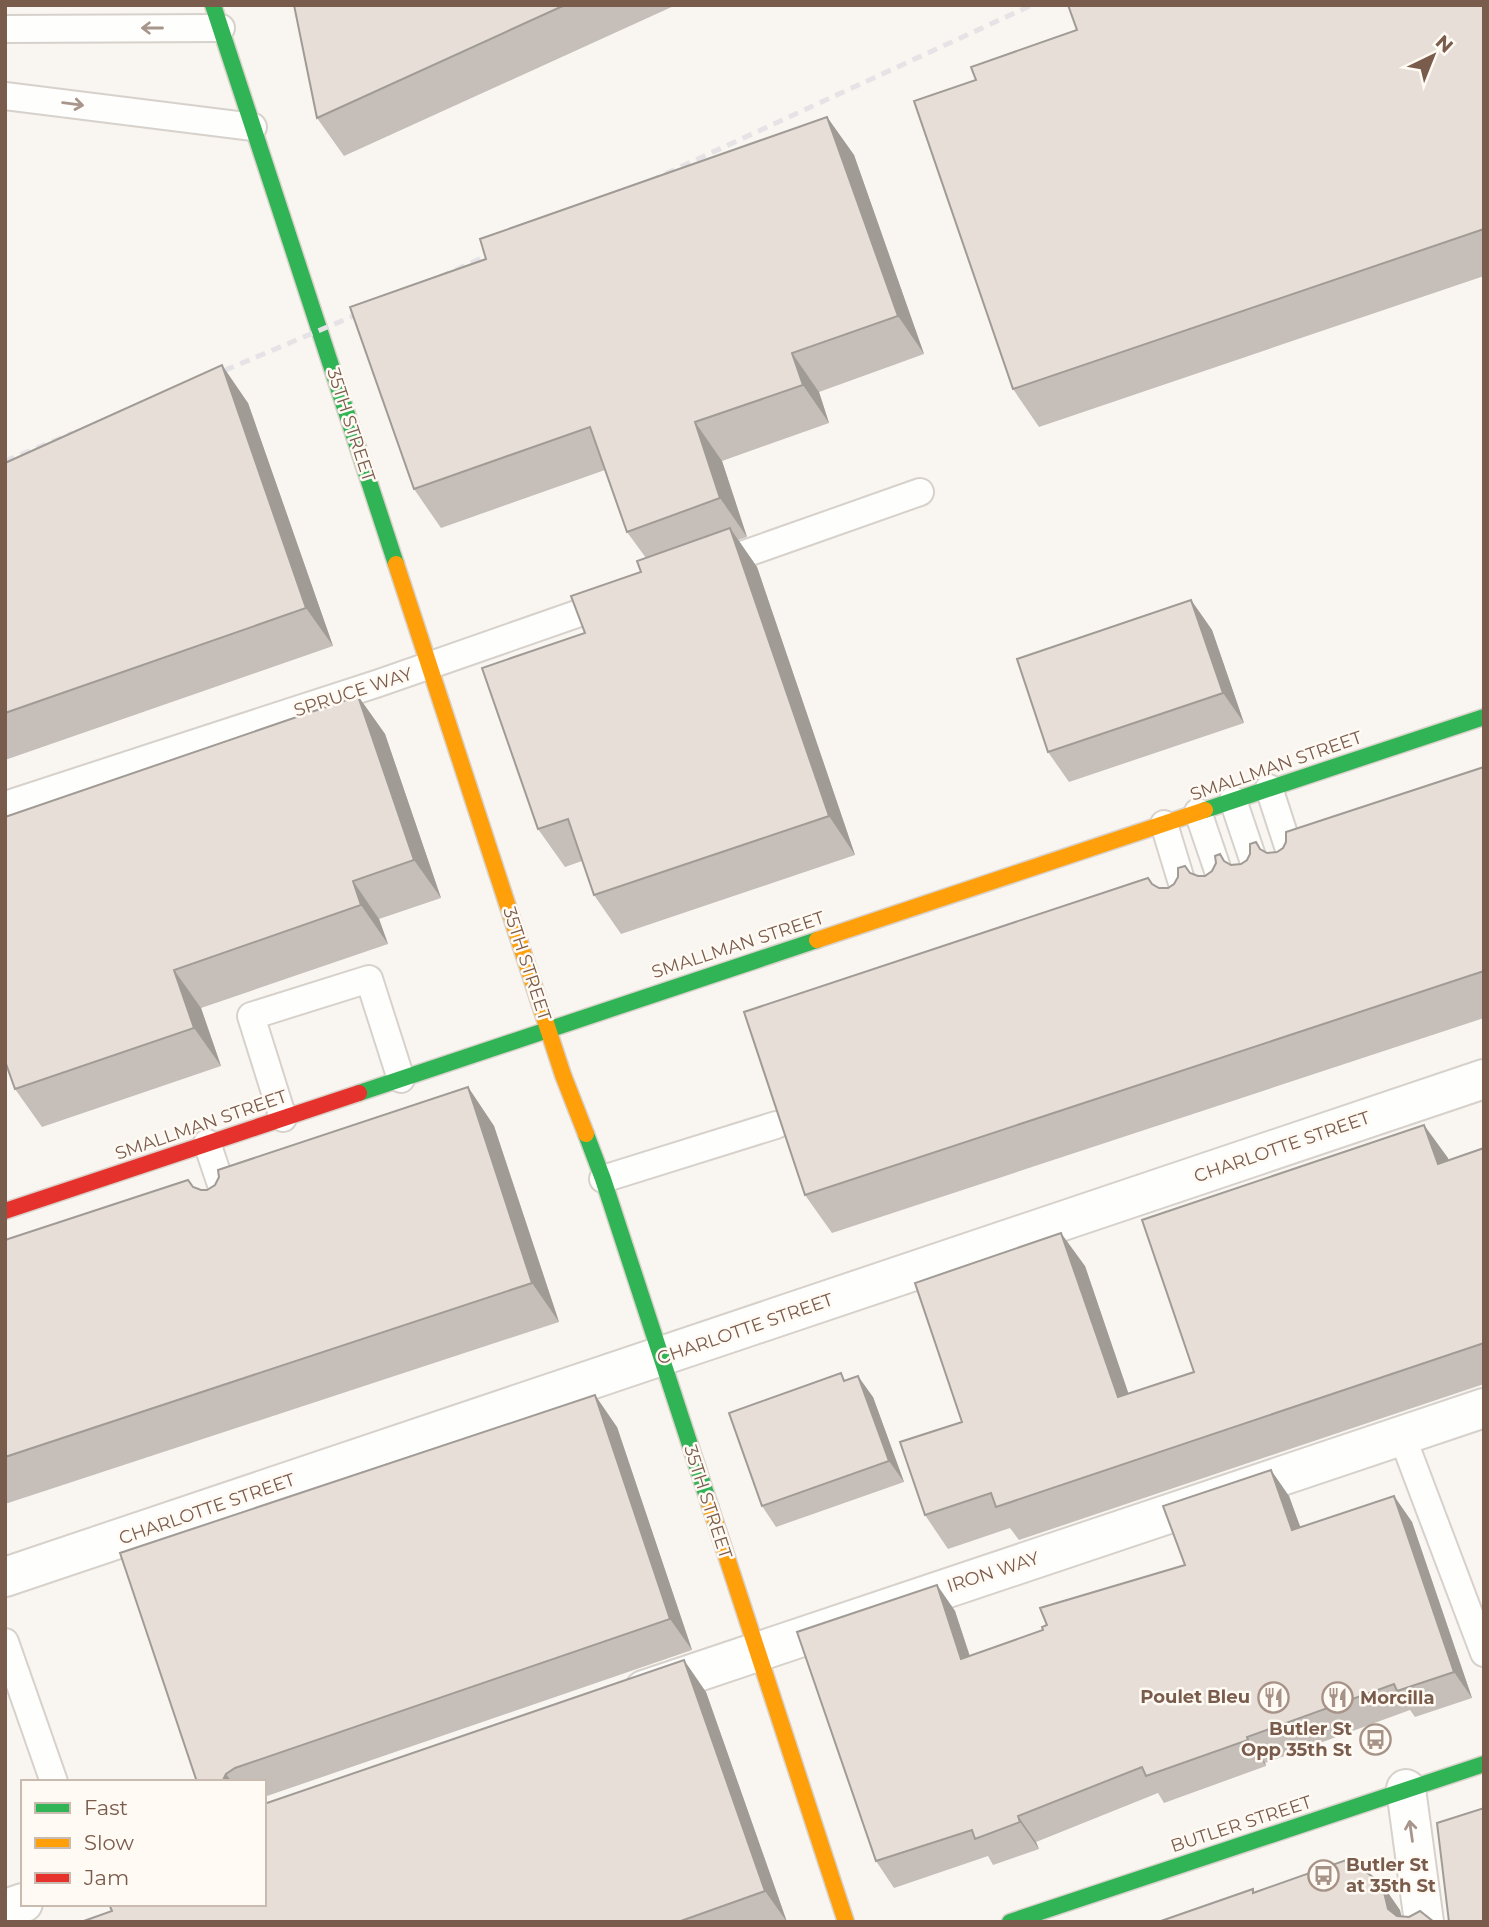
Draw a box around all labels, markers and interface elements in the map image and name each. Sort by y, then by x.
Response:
one-way arrow [141,21,164,35]
north arrow [1398,21,1468,91]
text: N [1431,30,1458,58]
one-way arrow [61,97,84,110]
street label: 35TH STREET [322,365,380,485]
street label: SPRUCE WAY [291,662,416,722]
street label: SMALLMAN STREET [1187,726,1366,806]
street label: 35TH STREET [498,904,556,1024]
street label: SMALLMAN STREET [649,906,828,983]
street label: SMALLMAN STREET [112,1085,291,1165]
street label: CHARLOTTE STREET [1191,1106,1374,1187]
street label: CHARLOTTE STREET [654,1288,837,1369]
street label: 35TH STREET [679,1442,737,1562]
street label: CHARLOTTE STREET [116,1468,299,1549]
street label: IRON WAY [944,1547,1042,1597]
restaurant icon: Poulet Bleu [1256,1680,1290,1714]
restaurant icon: Morcilla [1320,1681,1354,1715]
place label: Poulet Bleu [1140,1686,1250,1708]
place label: Morcilla [1360,1687,1435,1709]
place label: Butler St Opp 35th St [1241,1718,1352,1761]
bus stop icon: Butler St Opp 35th St [1358,1722,1392,1756]
legend [21,1780,266,1906]
street label: BUTLER STREET [1168,1791,1315,1857]
text: Fast [84,1795,128,1820]
one-way arrow [1405,1820,1418,1843]
text: Slow [84,1830,134,1855]
place label: Butler St at 35th St [1346,1854,1436,1897]
bus stop icon: Butler St at 35th St [1306,1858,1340,1892]
text: Jam [83,1865,129,1890]

